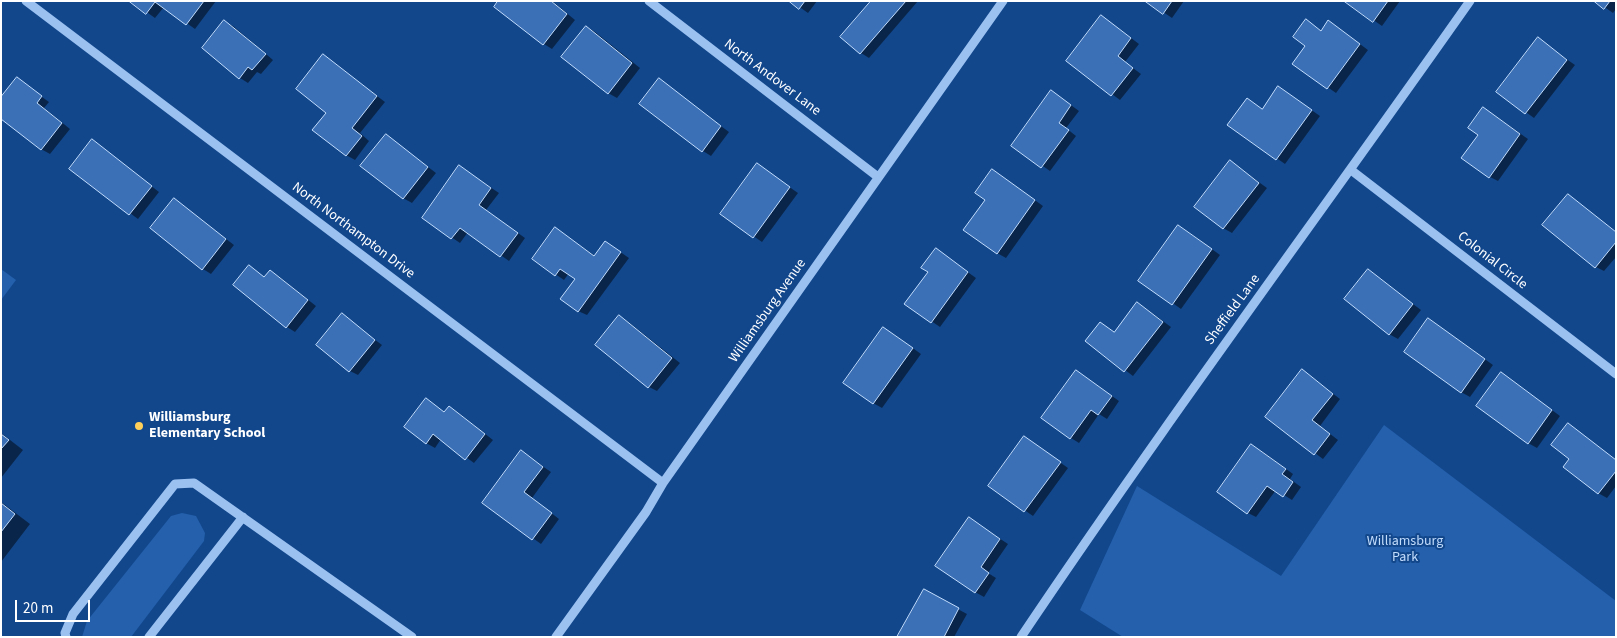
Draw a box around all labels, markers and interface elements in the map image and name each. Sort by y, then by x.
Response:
street label: North Andover Lane [720,36,824,120]
street label: North Northampton Drive [288,179,418,283]
street label: Colonial Circle [1454,228,1530,294]
street label: Williamsburg Avenue [726,256,810,366]
street label: Sheffield Lane [1202,271,1264,349]
place label: Williamsburg Elementary School [149,410,265,442]
marker: Williamsburg Elementary School [133,420,145,432]
park label: Williamsburg Park [1367,534,1443,566]
scale bar [18,590,92,622]
text: 20 m [23,598,53,619]

